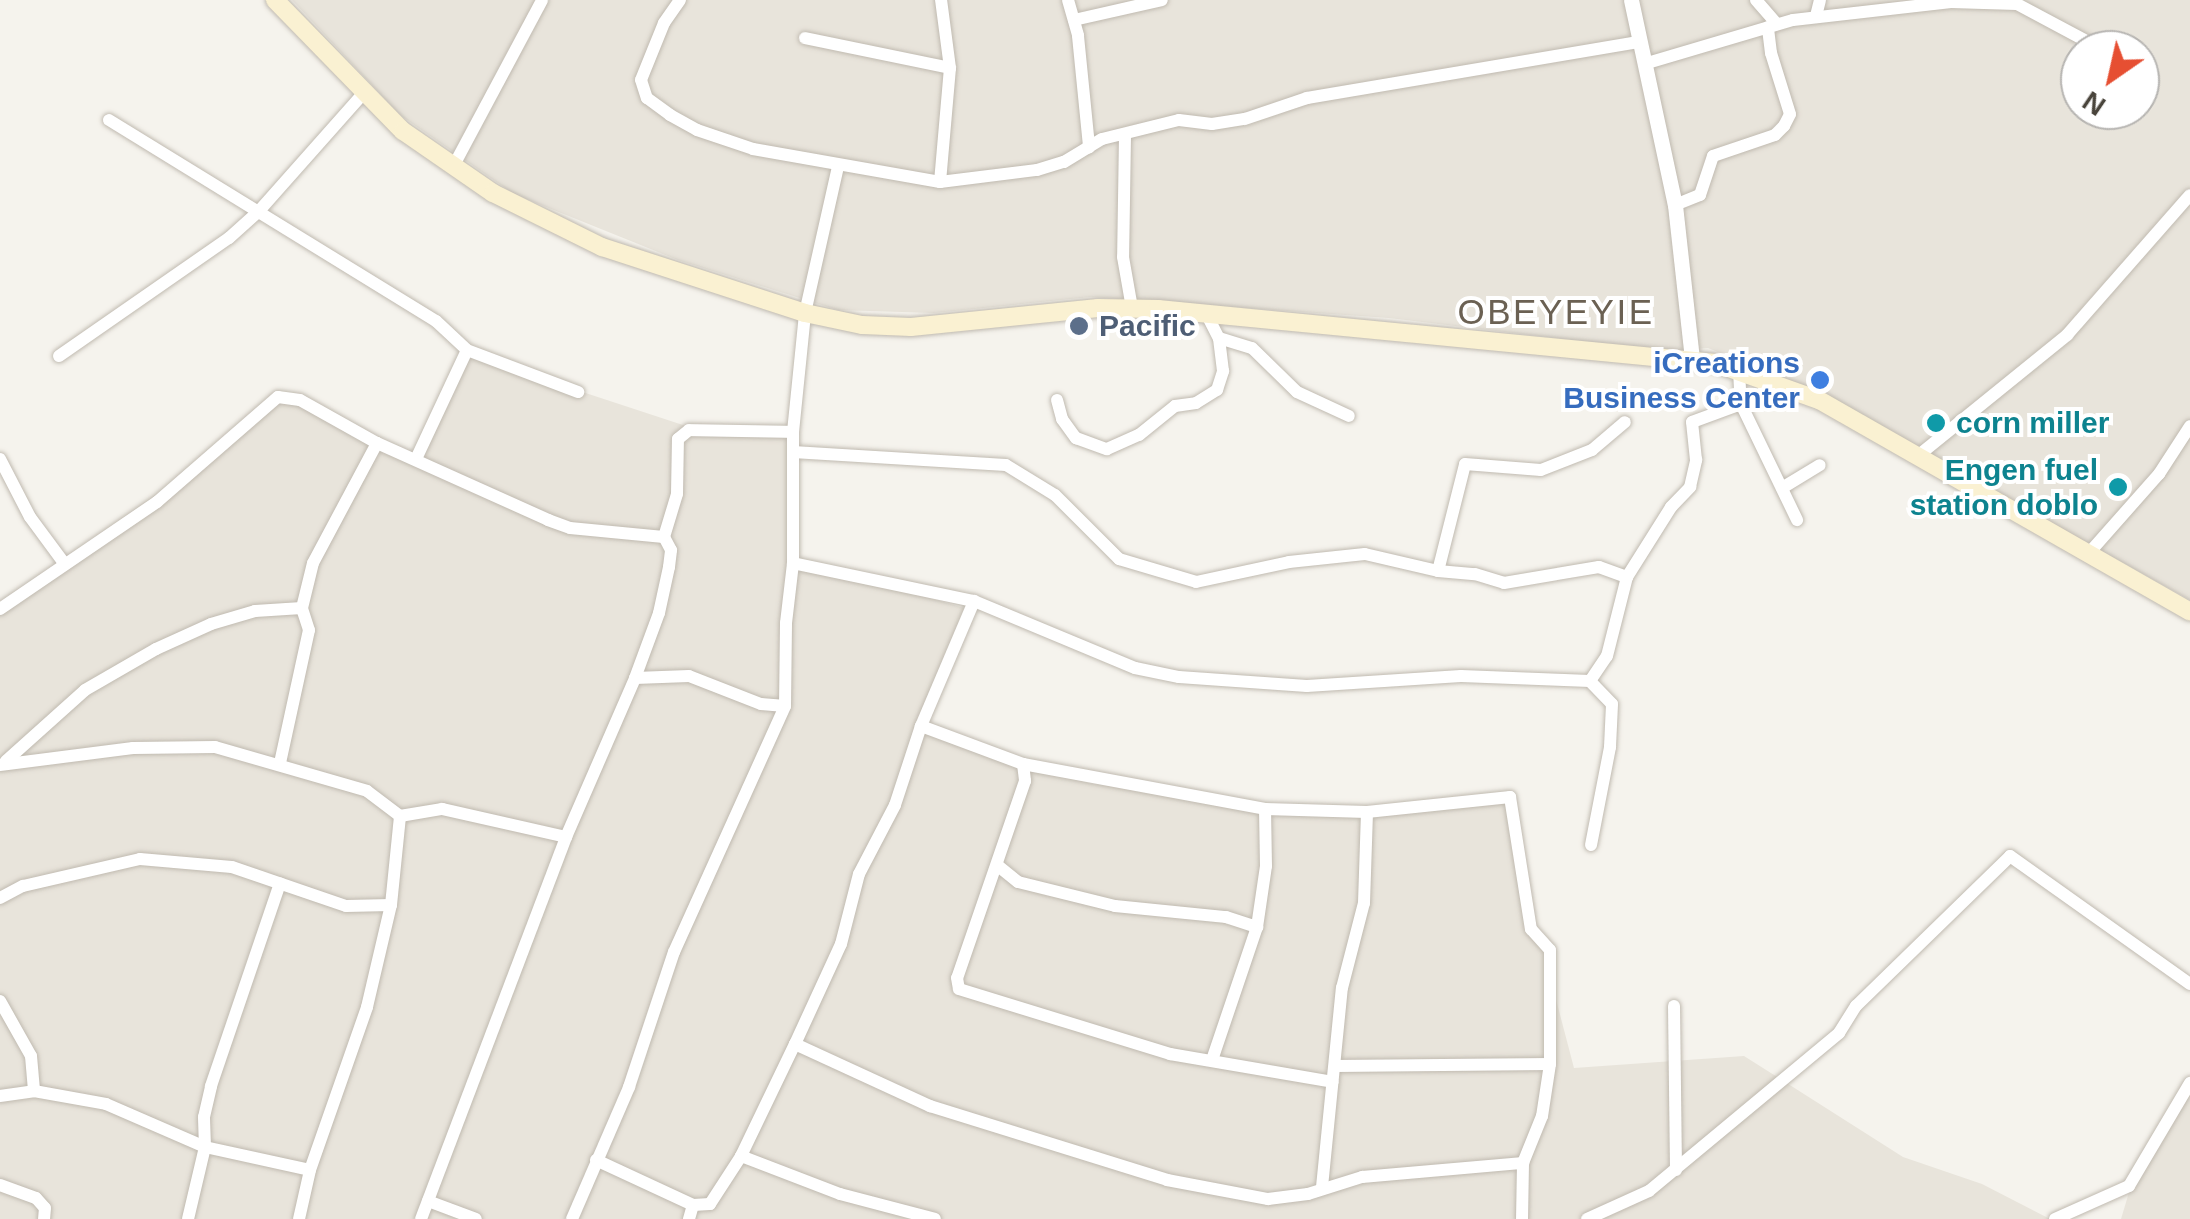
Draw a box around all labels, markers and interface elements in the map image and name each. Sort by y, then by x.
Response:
north arrow [2060,30,2160,130]
text: N [2077,85,2111,122]
district label: OBEYEYIE [1457,291,1655,333]
place label: Pacific [1099,308,1196,344]
marker: Pacific [1068,315,1090,337]
place label: iCreations Business Center [1563,345,1800,416]
marker: iCreations Business Center [1809,369,1831,391]
place label: corn miller [1956,405,2109,441]
marker: corn miller [1925,412,1947,434]
place label: Engen fuel station doblo [1910,452,2098,522]
marker: Engen fuel station doblo [2107,476,2129,498]

